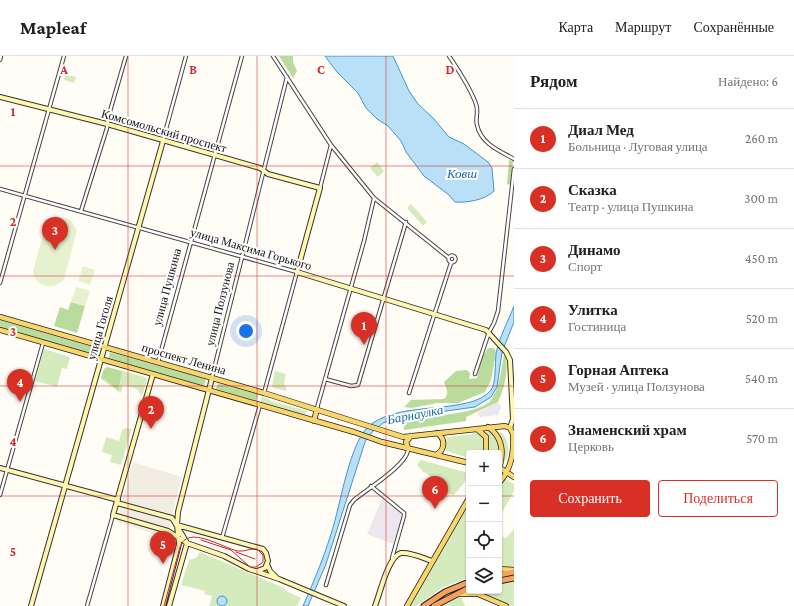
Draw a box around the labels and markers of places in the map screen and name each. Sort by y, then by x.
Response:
pin: 3 [42,217,68,250]
pin: 1 [351,312,377,345]
pin: 4 [7,369,33,402]
pin: 2 [138,396,164,429]
pin: 6 [422,476,448,509]
pin: 5 [150,531,176,564]

